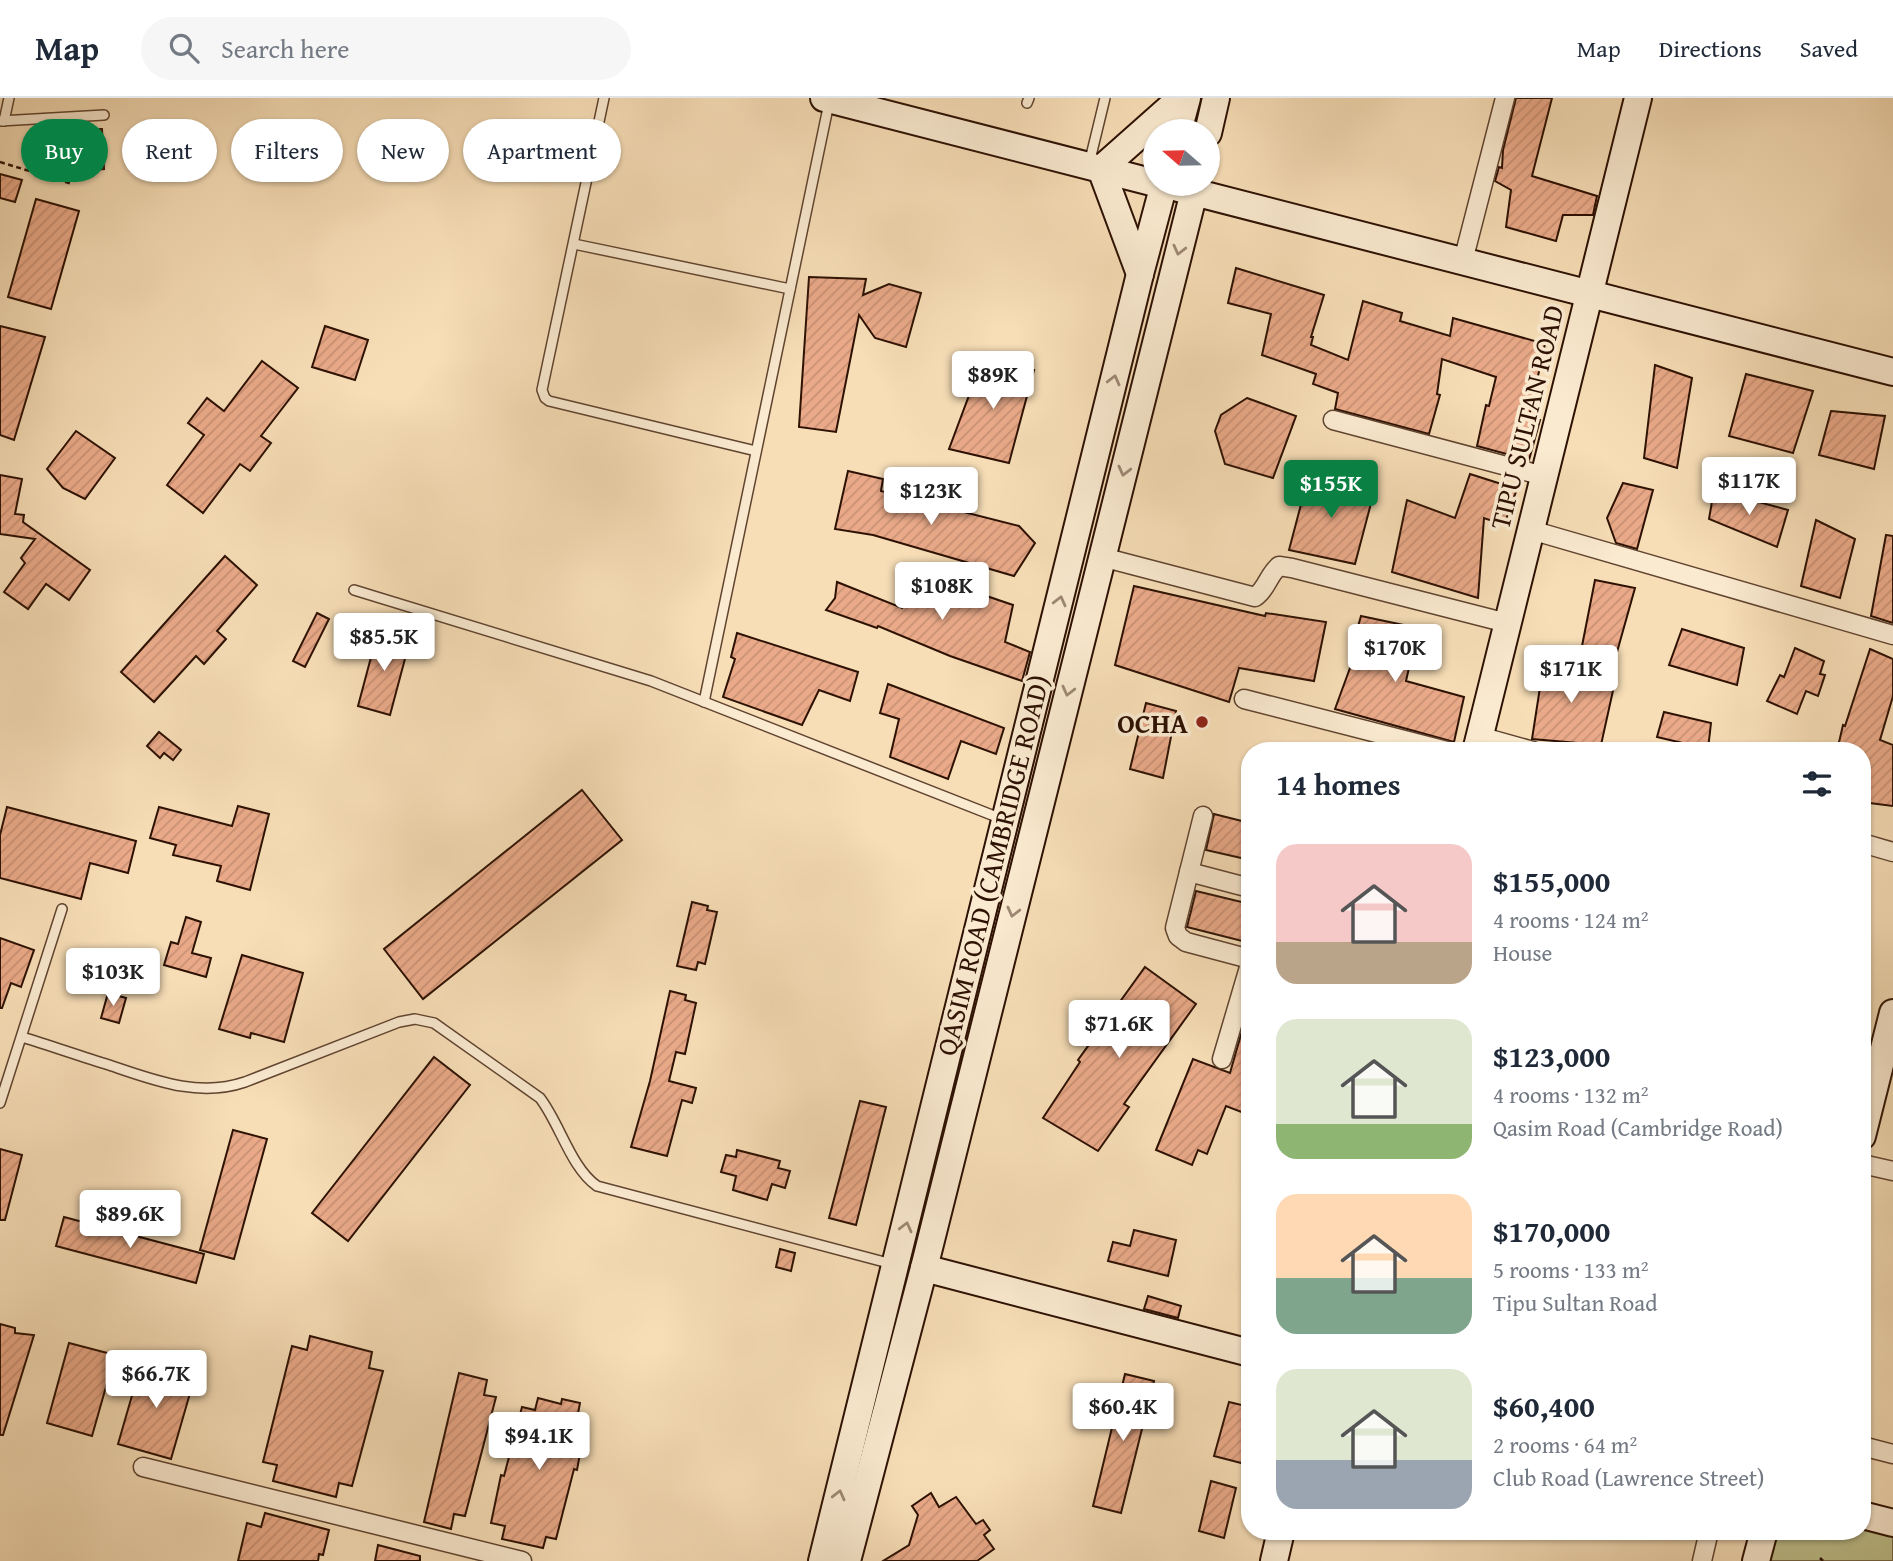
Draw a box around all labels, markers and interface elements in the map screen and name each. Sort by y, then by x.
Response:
search box [141,17,631,80]
text: Map [35,24,99,72]
icon: search [165,29,203,67]
text: Search here [221,29,349,68]
text: Map [1577,31,1621,66]
text: Directions [1659,31,1762,66]
text: Saved [1800,31,1858,66]
chip: Buy [21,119,108,182]
chip: Rent [122,119,217,182]
chip: Filters [231,119,343,182]
chip: New [357,119,449,182]
chip: Apartment [463,119,621,182]
north arrow [1143,119,1220,196]
map controls [1143,119,1220,196]
one-way arrow [1173,244,1187,256]
street label: TIPU SULTAN ROAD [1478,301,1574,533]
pin: $89K [952,352,1034,411]
text: $89K [968,357,1018,390]
one-way arrow [1106,374,1120,386]
pin: $117K [1700,458,1798,517]
pin: $155K [1282,460,1380,520]
text: $117K [1718,463,1780,496]
one-way arrow [1118,465,1132,477]
text: $155K [1300,466,1362,499]
pin: $123K [882,468,980,527]
text: $123K [900,473,962,506]
pin: $108K [893,562,991,622]
text: $108K [911,568,973,601]
one-way arrow [1052,595,1066,607]
pin: $85.5K [327,614,441,673]
text: $85.5K [350,619,418,652]
pin: $170K [1346,624,1444,684]
text: $170K [1364,630,1426,663]
pin: $171K [1522,646,1620,705]
text: $171K [1540,651,1602,684]
street label: QASIM ROAD (CAMBRIDGE ROAD) [925,670,1059,1060]
one-way arrow [1062,685,1076,697]
place label: OCHA [1117,702,1188,743]
marker: OCHA [1194,714,1210,730]
text: 14 homes [1276,762,1401,806]
icon: filters [1798,765,1836,803]
text: $155,000 [1493,859,1610,903]
icon: home [1332,872,1416,956]
text: 4 rooms · 124 m² [1493,903,1648,936]
one-way arrow [1007,906,1021,918]
text: House [1493,936,1552,969]
pin: $103K [64,948,162,1008]
text: $103K [82,954,144,987]
pin: $71.6K [1062,1000,1176,1060]
text: $71.6K [1085,1006,1153,1039]
text: $123,000 [1493,1034,1610,1078]
icon: home [1332,1047,1416,1131]
text: 4 rooms · 132 m² [1493,1078,1648,1111]
text: Qasim Road (Cambridge Road) [1493,1111,1783,1144]
pin: $89.6K [73,1190,187,1250]
text: $89.6K [96,1196,164,1229]
text: $170,000 [1493,1209,1610,1253]
one-way arrow [898,1221,912,1233]
icon: home [1332,1222,1416,1306]
text: 5 rooms · 133 m² [1493,1253,1648,1286]
text: Tipu Sultan Road [1493,1286,1658,1319]
pin: $66.7K [99,1350,213,1410]
text: $66.7K [122,1356,190,1389]
pin: $60.4K [1066,1384,1180,1443]
text: $60,400 [1493,1384,1595,1428]
text: $60.4K [1089,1389,1157,1422]
icon: home [1332,1397,1416,1481]
pin: $94.1K [482,1412,596,1472]
text: $94.1K [505,1418,573,1451]
text: 2 rooms · 64 m² [1493,1428,1637,1461]
text: Club Road (Lawrence Street) [1493,1461,1765,1494]
one-way arrow [831,1489,845,1501]

